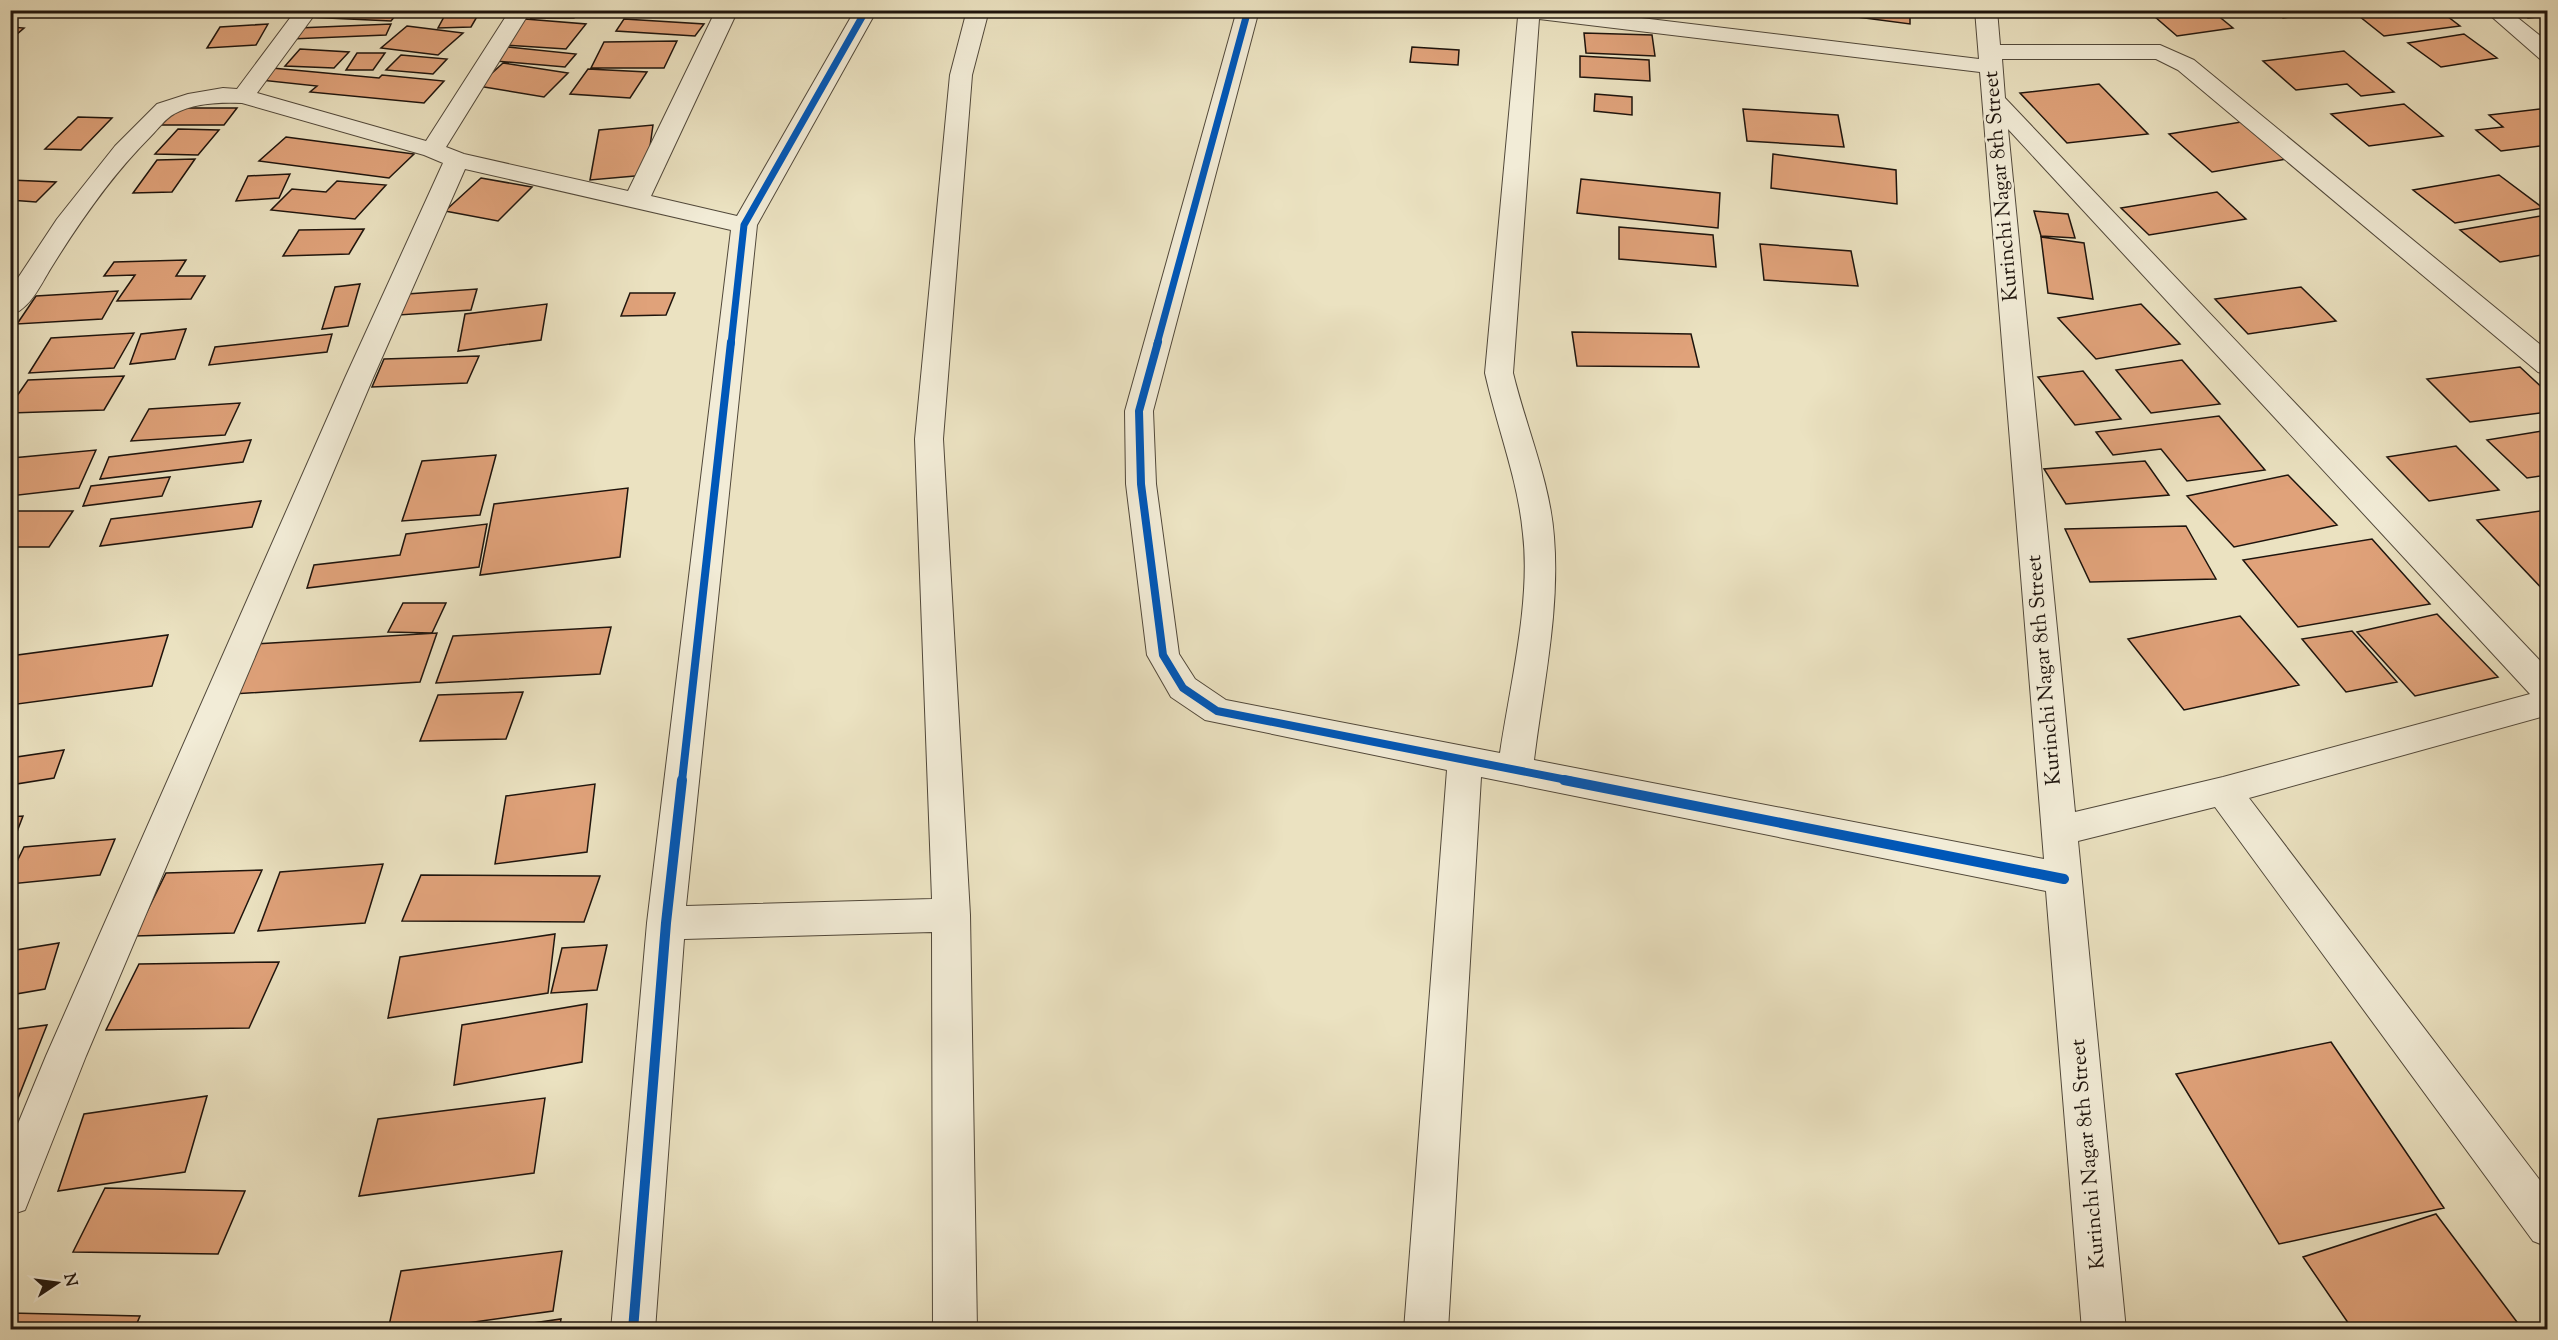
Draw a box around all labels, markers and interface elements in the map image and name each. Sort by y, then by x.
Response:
street label: Kurinchi Nagar 8th Street [1977,69,2027,303]
street label: Kurinchi Nagar 8th Street [2020,553,2070,787]
street label: Kurinchi Nagar 8th Street [2064,1037,2114,1271]
north arrow [27,1253,87,1313]
text: N [57,1271,82,1289]

